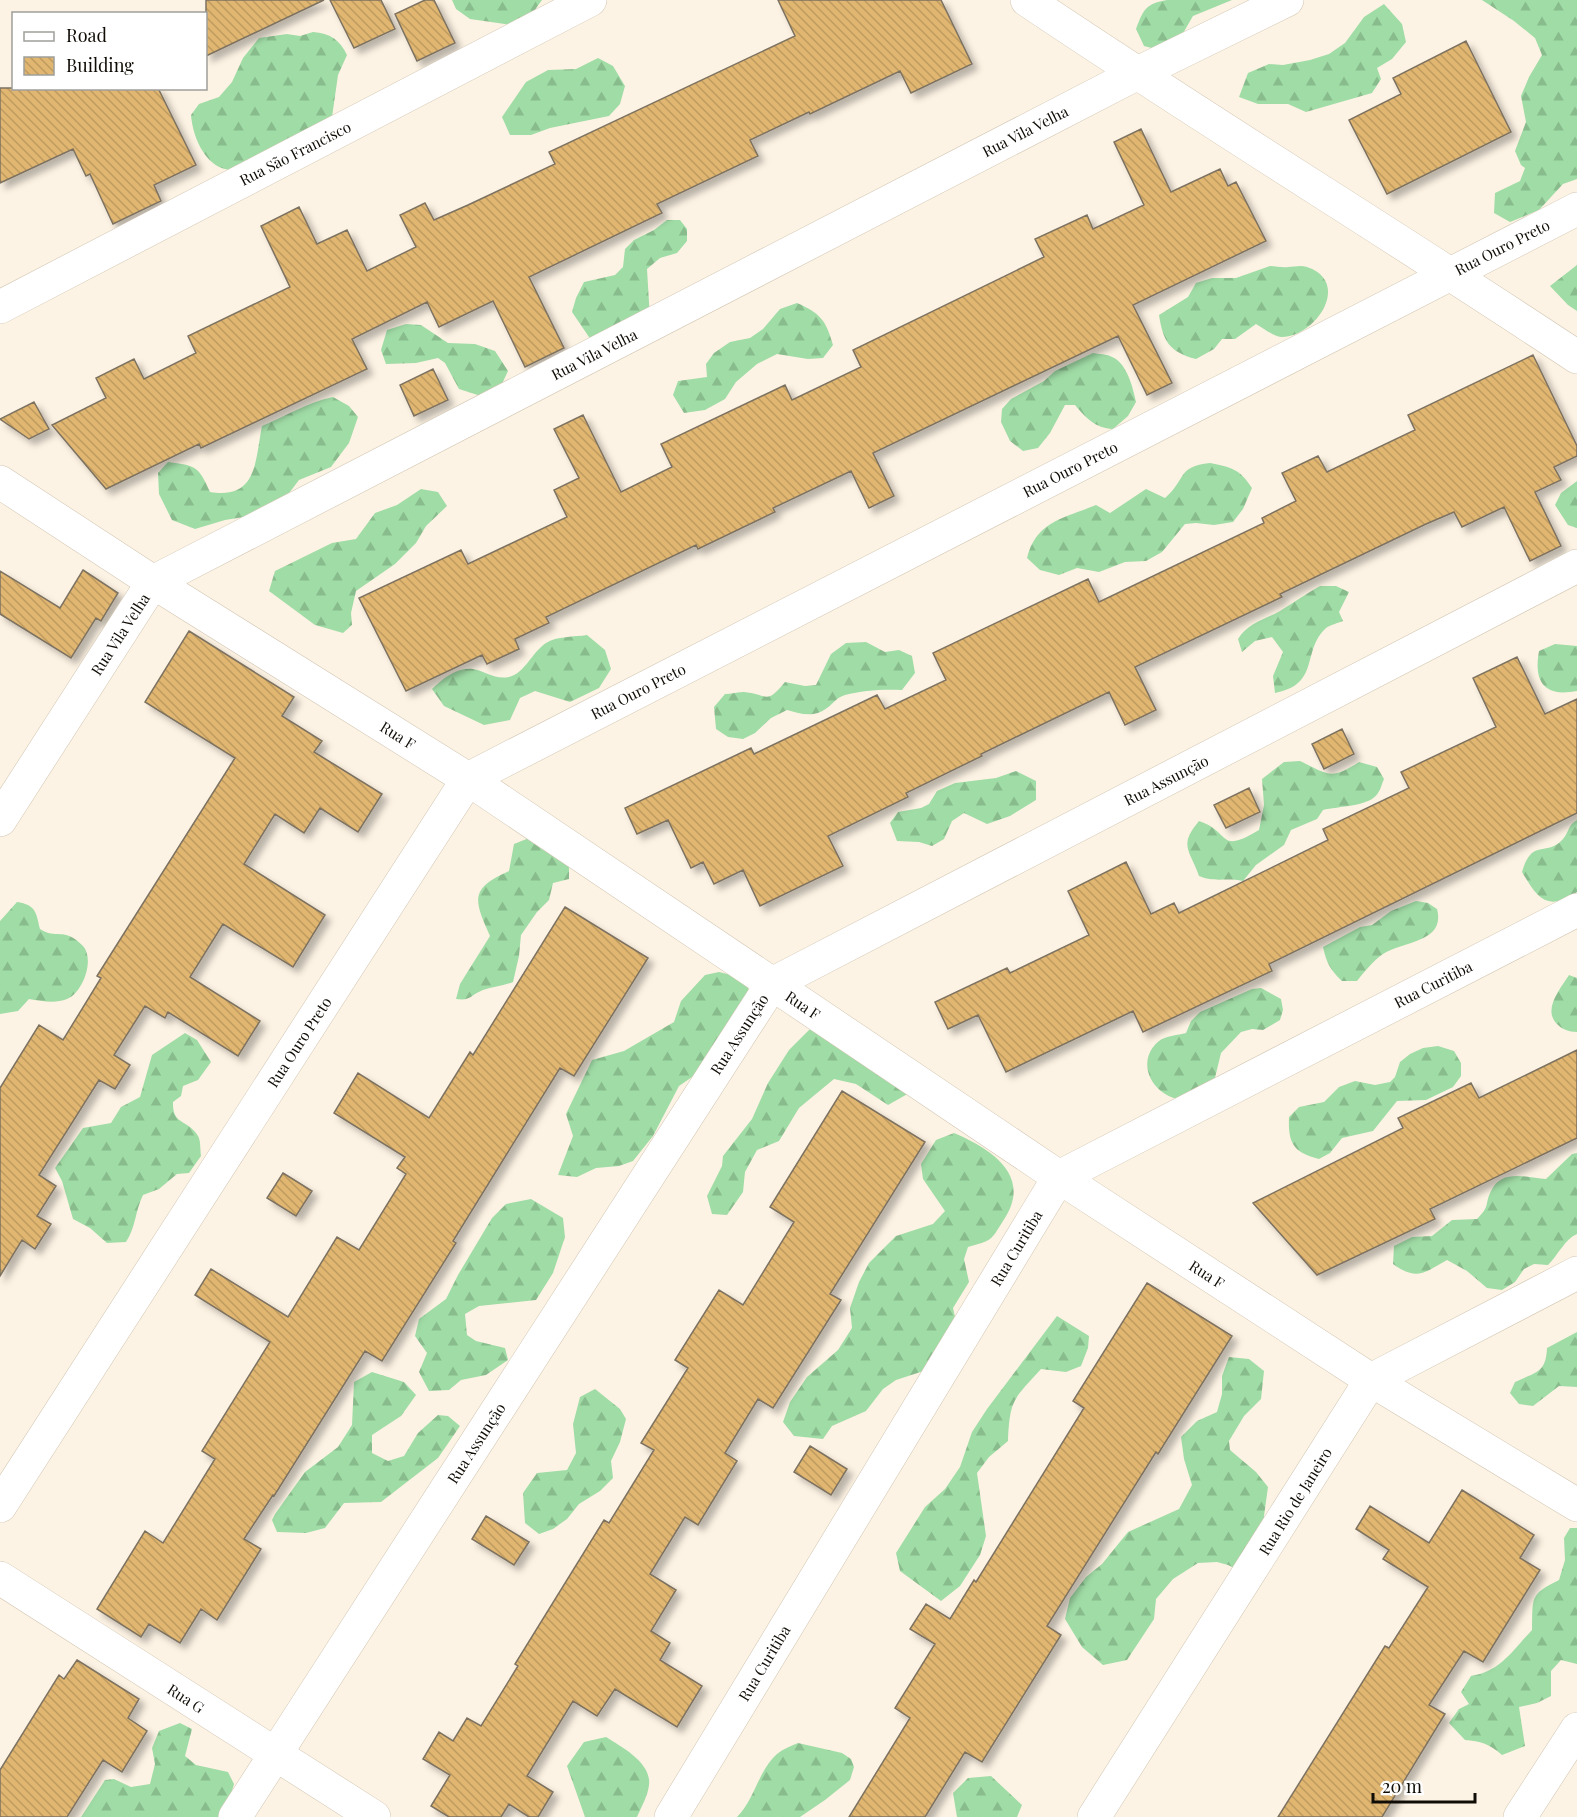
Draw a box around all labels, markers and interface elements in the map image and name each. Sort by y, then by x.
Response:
legend [12,12,207,90]
text: Road [66,23,107,47]
text: Building [66,53,134,77]
street label: Rua Vila Velha [979,101,1072,161]
street label: Rua São Francisco [236,116,354,190]
street label: Rua Ouro Preto [1451,215,1553,279]
street label: Rua Vila Velha [548,324,641,384]
street label: Rua Ouro Preto [1019,437,1121,501]
street label: Rua Vila Velha [86,589,154,679]
street label: Rua Ouro Preto [587,659,689,723]
street label: Rua F [377,716,420,754]
street label: Rua Assunção [1120,750,1212,810]
street label: Rua Curitiba [1391,956,1476,1012]
street label: Rua F [782,986,825,1024]
street label: Rua Assunção [705,990,773,1078]
street label: Rua Ouro Preto [262,993,336,1091]
street label: Rua Curitiba [985,1206,1047,1290]
street label: Rua F [1186,1255,1229,1293]
street label: Rua Assunção [442,1399,510,1487]
street label: Rua Rio de Janeiro [1254,1443,1336,1559]
street label: Rua Curitiba [733,1621,795,1705]
street label: Rua G [164,1679,209,1718]
scale bar [1373,1766,1475,1804]
text: 20 m [1382,1774,1422,1798]

